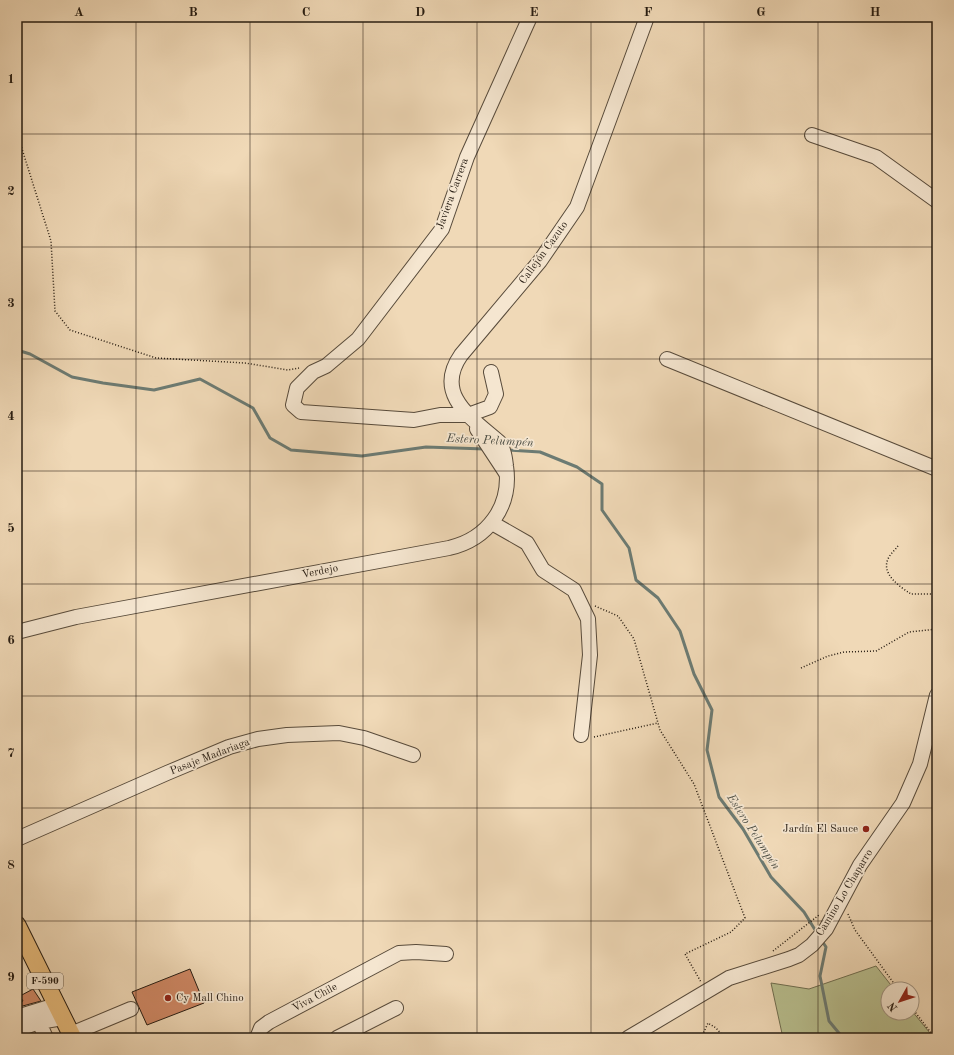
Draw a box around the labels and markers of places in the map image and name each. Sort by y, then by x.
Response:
place label: Jardín El Sauce [783,824,858,835]
marker: Jardín El Sauce [861,824,871,834]
marker: Cy Mall Chino [163,993,173,1003]
place label: Cy Mall Chino [176,993,244,1004]

